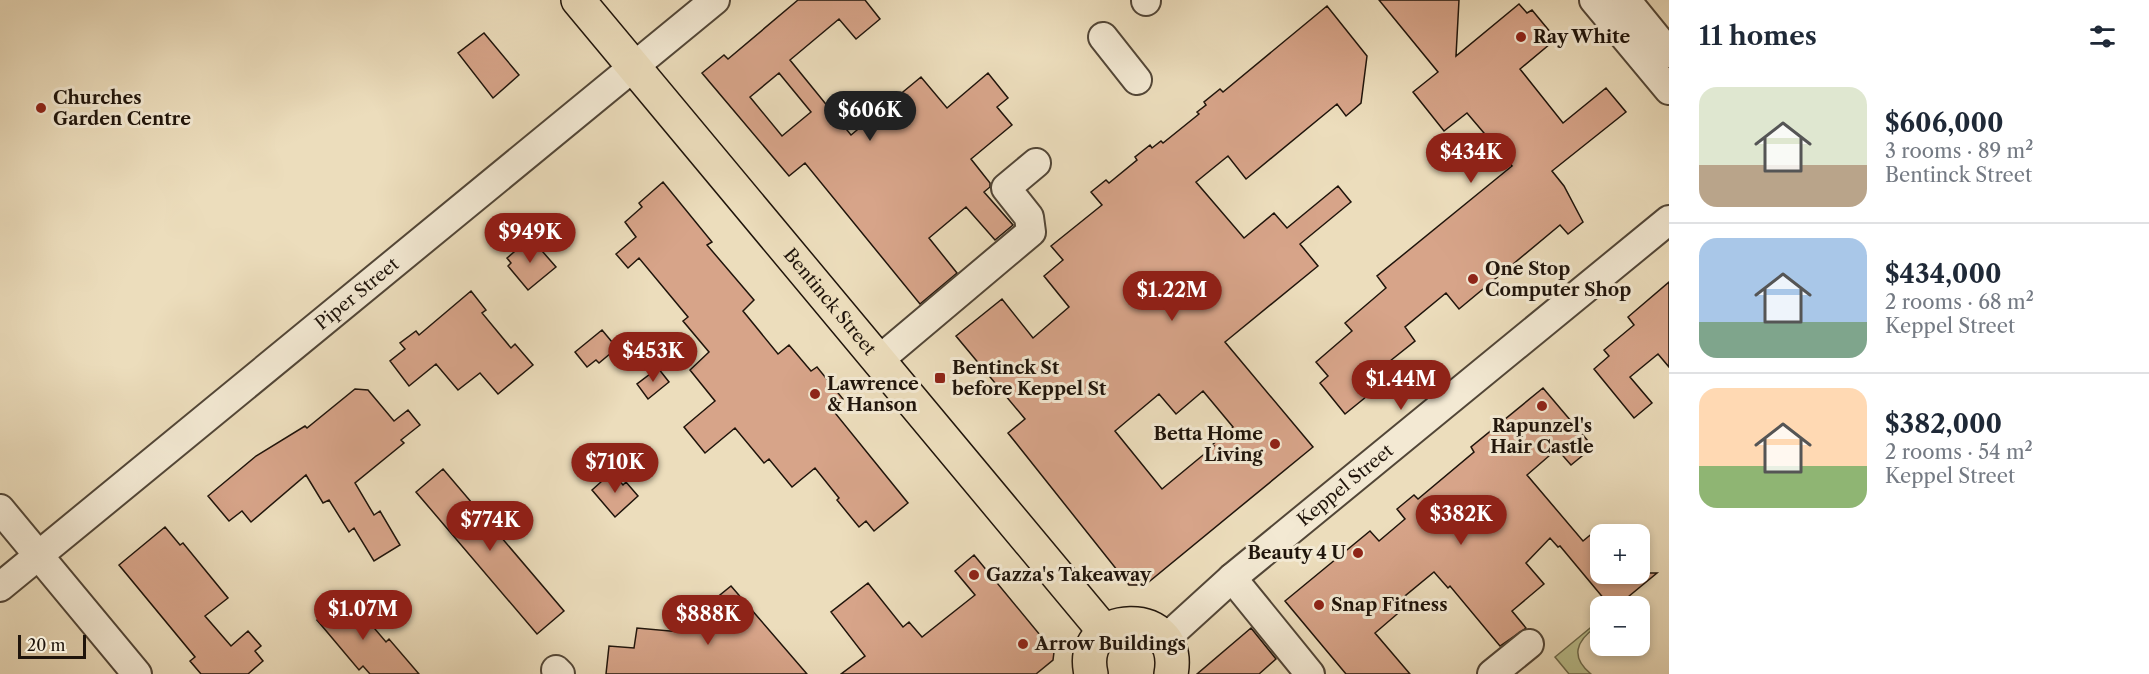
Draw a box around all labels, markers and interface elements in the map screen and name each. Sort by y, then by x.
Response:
text: 11 homes [1699,20,1817,52]
icon: filters [2086,20,2119,53]
place label: Ray White [1533,26,1631,48]
marker: Ray White [1514,30,1528,44]
place label: Churches Garden Centre [53,87,191,130]
pin: $606K [828,91,912,142]
text: $606K [838,98,902,122]
marker: Churches Garden Centre [34,101,48,115]
text: $606,000 [1885,107,2004,139]
icon: home [1747,111,1819,183]
pin: $434K [1429,133,1513,184]
text: 3 rooms · 89 m² [1885,139,2033,163]
text: $434K [1440,140,1502,164]
text: Bentinck Street [1885,163,2032,187]
pin: $949K [488,213,572,264]
text: $949K [499,220,561,244]
street label: Bentinck Street [779,244,881,360]
street label: Piper Street [311,253,404,335]
place label: One Stop Computer Shop [1485,258,1631,301]
text: $434,000 [1885,258,2002,290]
icon: home [1747,262,1819,334]
pin: $1.22M [1123,271,1221,322]
marker: One Stop Computer Shop [1466,272,1480,286]
text: $1.22M [1137,278,1207,302]
text: 2 rooms · 68 m² [1885,290,2034,314]
text: Keppel Street [1885,314,2015,338]
pin: $453K [611,332,695,383]
text: $453K [622,339,684,363]
place label: Bentinck St before Keppel St [951,357,1107,400]
pin: $1.44M [1352,360,1450,411]
text: $1.44M [1366,367,1436,391]
marker: Bentinck St before Keppel St [933,371,947,385]
place label: Lawrence & Hanson [827,373,919,416]
marker: Lawrence & Hanson [808,387,822,401]
marker: Rapunzel's Hair Castle [1535,399,1549,413]
text: $382,000 [1885,408,2002,440]
icon: home [1747,412,1819,484]
place label: Rapunzel's Hair Castle [1490,415,1594,458]
place label: Betta Home Living [1154,423,1264,466]
marker: Betta Home Living [1268,437,1282,451]
street label: Keppel Street [1293,439,1398,531]
text: 2 rooms · 54 m² [1885,440,2033,464]
pin: $710K [573,443,657,494]
text: $710K [585,450,645,474]
text: Keppel Street [1885,464,2015,488]
pin: $382K [1419,495,1503,546]
pin: $774K [448,501,532,552]
text: $382K [1430,502,1492,526]
text: $774K [460,508,520,532]
map controls [1590,524,1650,656]
button: + [1590,524,1650,584]
place label: Beauty 4 U [1247,542,1346,564]
marker: Beauty 4 U [1351,546,1365,560]
place label: Gazza's Takeaway [986,564,1152,586]
marker: Gazza's Takeaway [967,568,981,582]
pin: $1.07M [314,590,412,641]
place label: Snap Fitness [1331,594,1448,616]
pin: $888K [666,595,750,646]
button: − [1590,596,1650,656]
text: $1.07M [328,597,398,621]
marker: Snap Fitness [1312,598,1326,612]
text: $888K [676,602,740,626]
scale bar [18,632,86,660]
place label: Arrow Buildings [1034,633,1186,655]
text: 20 m [27,635,66,655]
marker: Arrow Buildings [1016,637,1030,651]

